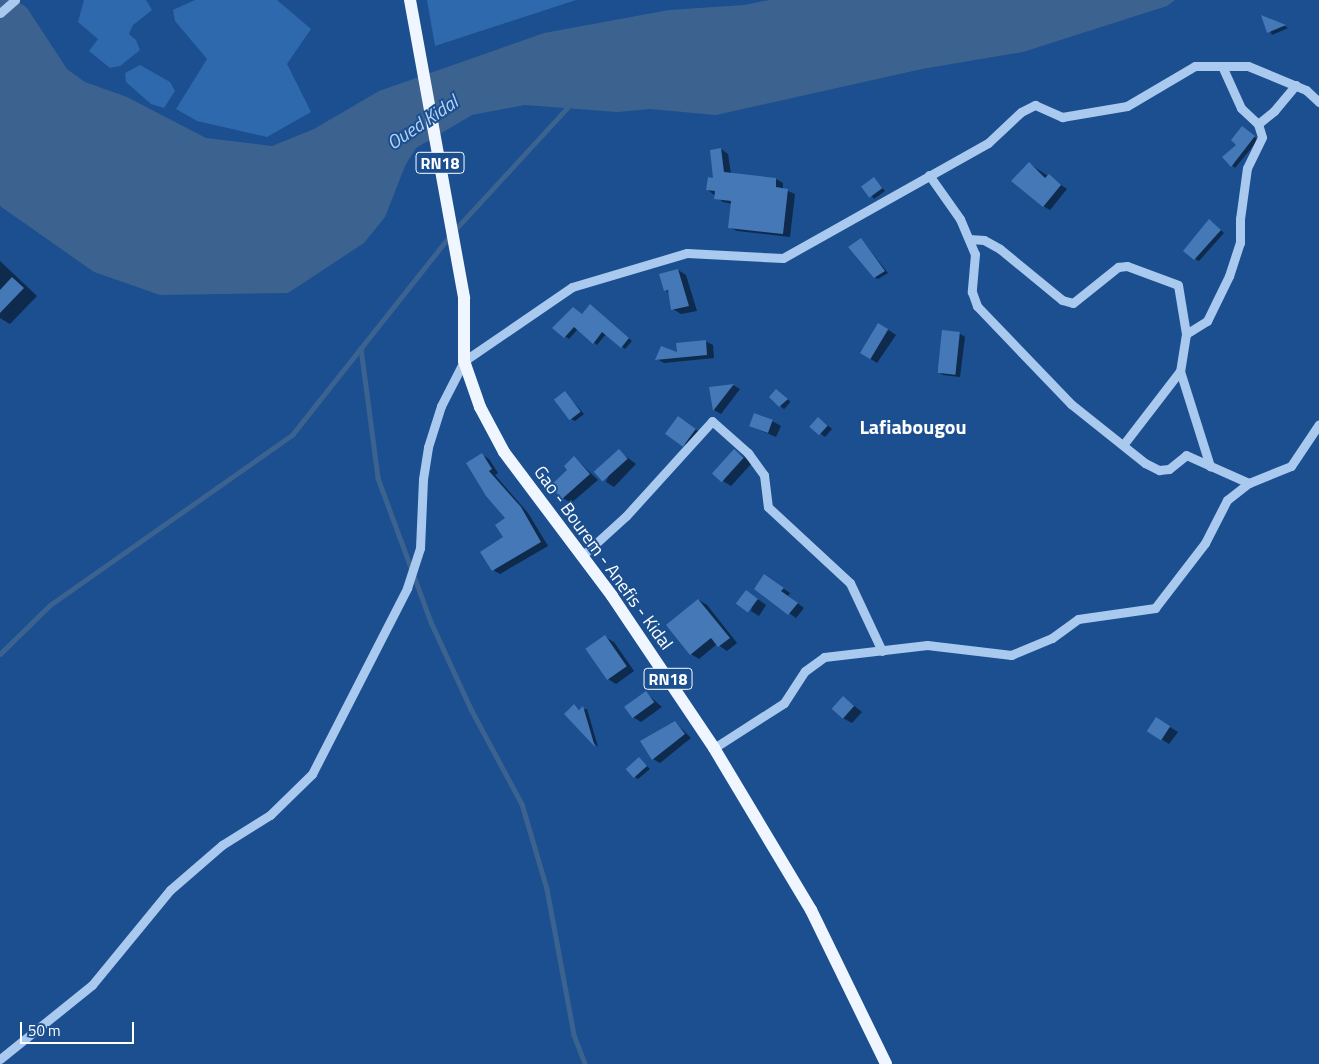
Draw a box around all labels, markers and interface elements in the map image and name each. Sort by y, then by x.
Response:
water label: Oued Kidal [382,90,462,154]
road number: RN18 [415,150,465,177]
district label: Lafiabougou [859,414,967,438]
street label: Gao - Bourem - Anefis - Kidal [529,462,677,654]
road number: RN18 [643,666,693,692]
scale bar [22,1012,136,1044]
text: 50 m [28,1019,61,1042]

